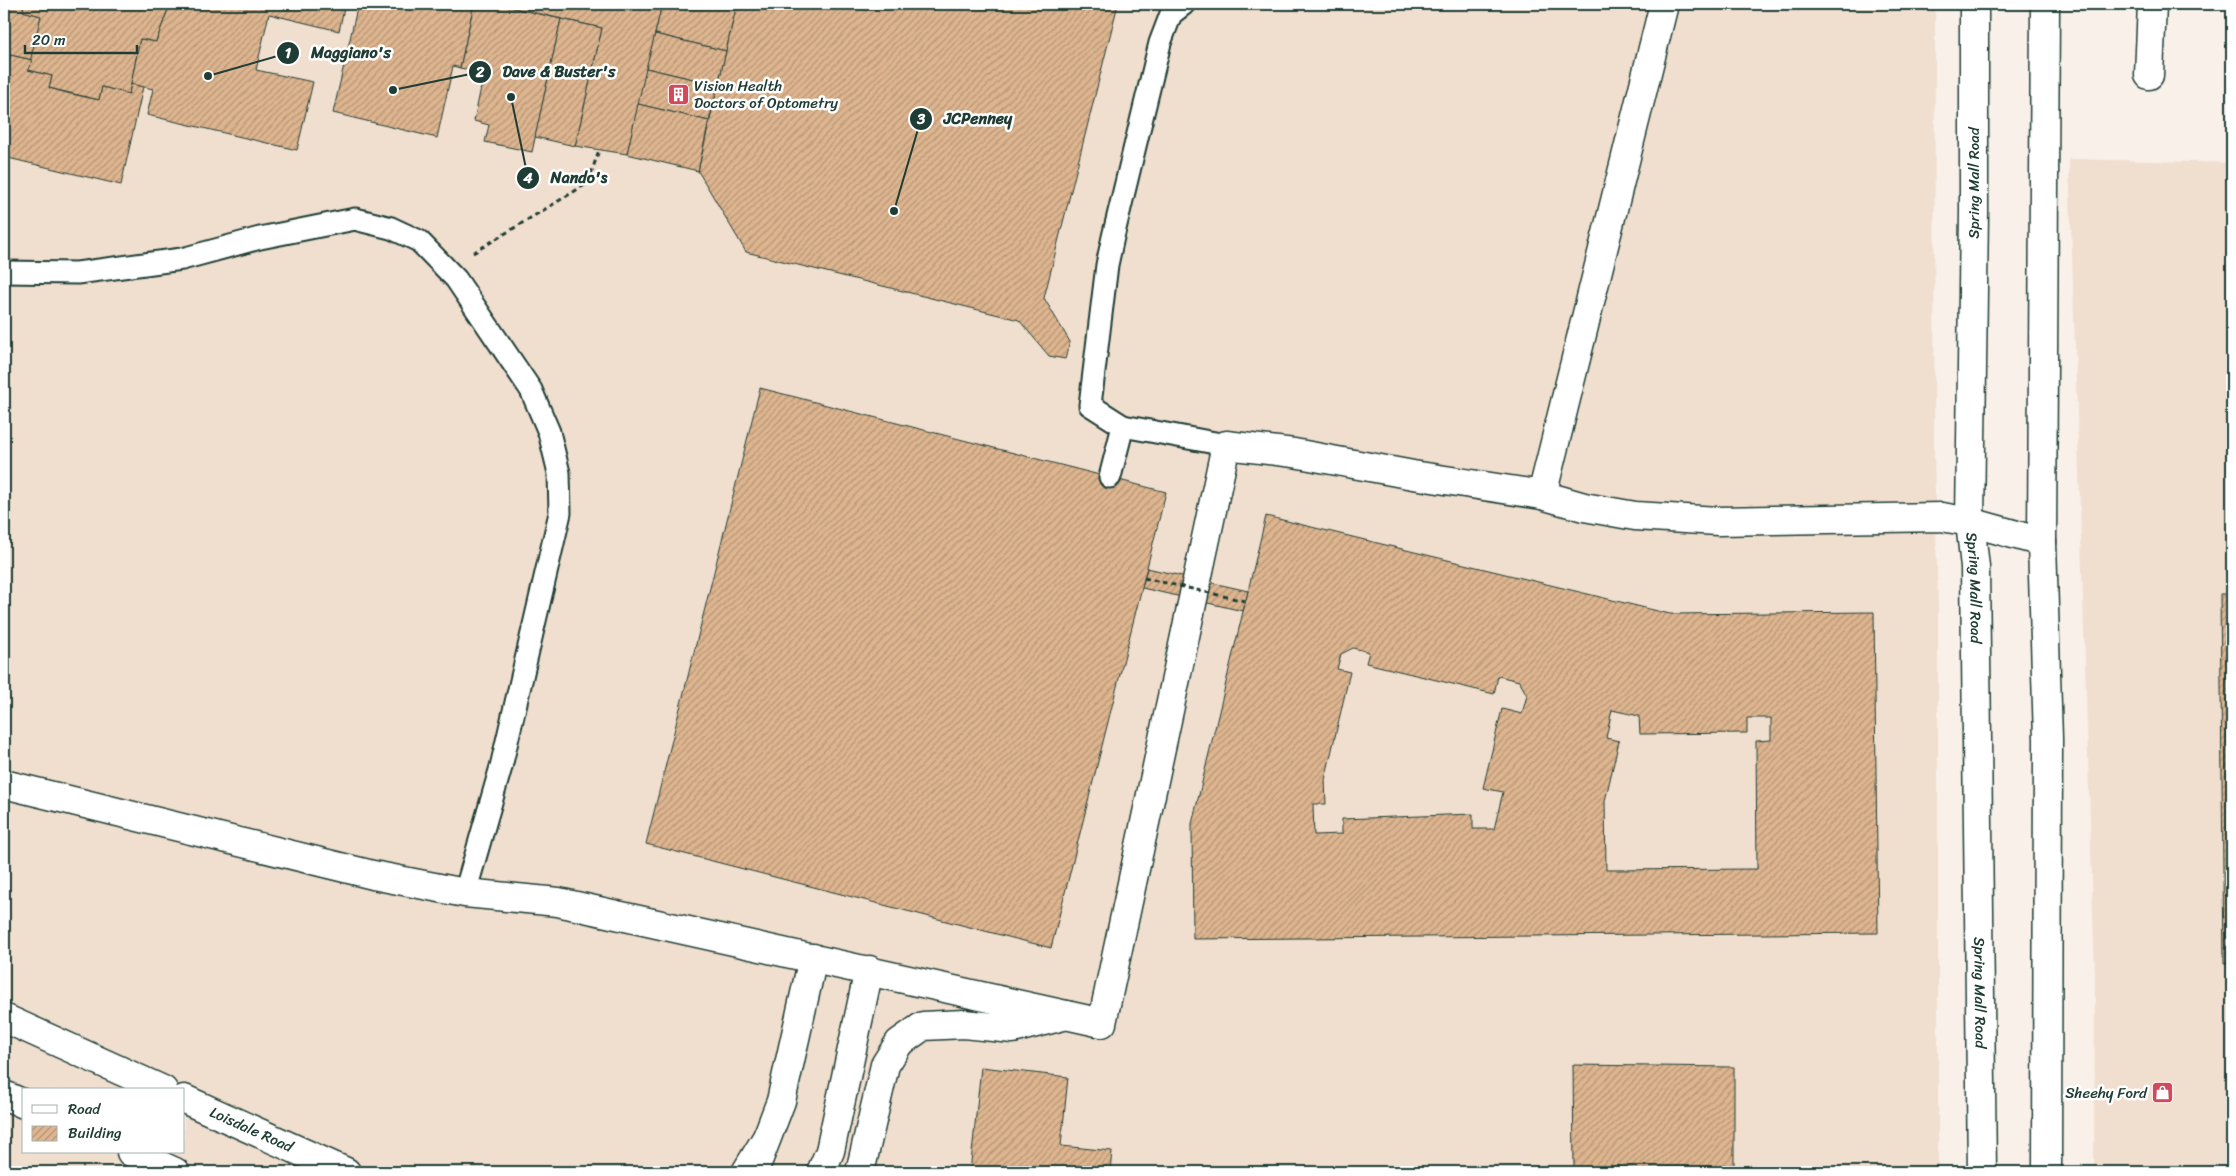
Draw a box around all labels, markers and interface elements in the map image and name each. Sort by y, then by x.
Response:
scale bar [25,22,138,54]
text: 20 m [32,27,66,53]
callout: Maggiano's [276,37,401,68]
text: Maggiano's [310,38,392,67]
text: 1 [285,40,292,66]
callout: Dave & Buster's [467,56,625,87]
text: Dave & Buster's [503,57,616,86]
text: 2 [475,59,485,85]
place label: Vision Health Doctors of Optometry [694,73,838,116]
building icon: Vision Health Doctors of Optometry [666,83,690,107]
callout: JCPenney [908,103,1022,134]
text: JCPenney [943,104,1013,133]
text: 3 [916,106,926,132]
street label: Spring Mall Road [1961,126,1987,239]
callout: Nando's [515,162,617,193]
text: Nando's [550,163,608,192]
text: 4 [522,165,533,191]
street label: Spring Mall Road [1958,531,1989,645]
street label: Spring Mall Road [1966,937,1994,1050]
place label: Sheehy Ford [2065,1080,2148,1106]
shop icon: Sheehy Ford [2151,1081,2175,1105]
legend [22,1088,185,1154]
text: Road [68,1096,101,1122]
street label: Loisdale Road [205,1099,298,1160]
text: Building [68,1120,122,1146]

